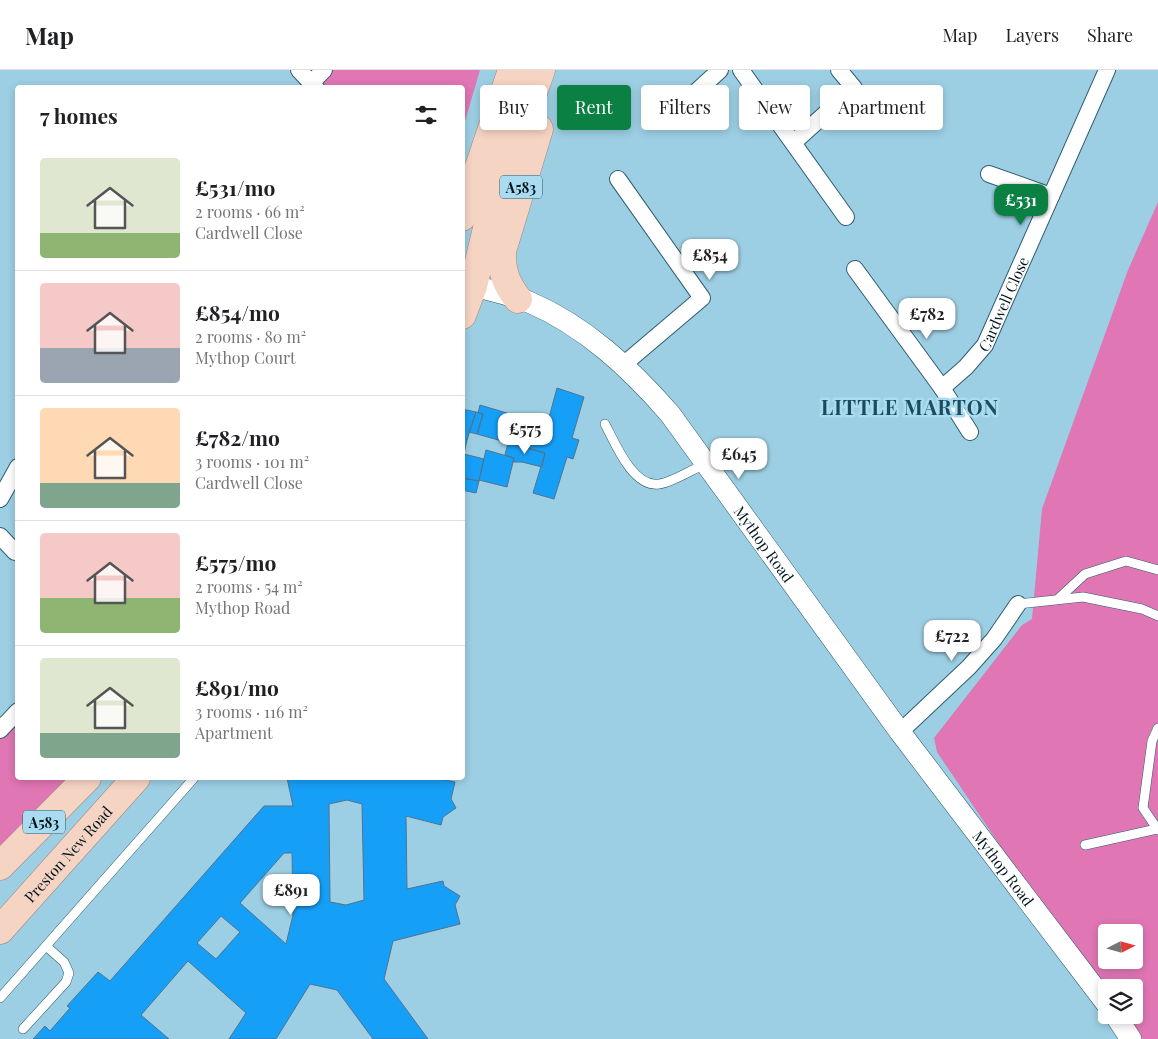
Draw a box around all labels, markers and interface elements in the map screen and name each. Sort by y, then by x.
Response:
text: Map [25,19,74,51]
text: Map [942,23,977,47]
text: Layers [1005,23,1059,47]
text: Share [1087,23,1133,47]
chip: Buy [480,85,547,130]
chip: Rent [557,85,631,130]
chip: Filters [641,85,729,130]
chip: New [739,85,810,130]
chip: Apartment [820,85,943,130]
text: 7 homes [40,101,118,129]
icon: filters [412,101,440,129]
text: £531/mo [195,173,275,201]
road number: A583 [500,175,542,198]
icon: home [80,178,140,238]
pin: £531 [991,184,1051,226]
text: £531 [1005,189,1037,210]
text: 2 rooms · 66 m² [195,201,305,222]
text: Cardwell Close [195,222,303,243]
pin: £854 [680,238,740,281]
text: £854 [692,244,728,265]
street label: Cardwell Close [974,253,1033,356]
text: £854/mo [195,298,280,326]
pin: £782 [897,298,957,340]
icon: home [80,303,140,363]
text: £782 [909,303,945,324]
text: 2 rooms · 80 m² [195,326,306,347]
text: Mythop Court [195,347,296,368]
district label: LITTLE MARTON [821,393,999,420]
pin: £575 [495,412,555,455]
text: £575 [509,418,541,439]
text: £782/mo [195,423,280,451]
icon: home [80,428,140,488]
pin: £645 [709,438,769,480]
text: £645 [721,443,757,464]
text: 3 rooms · 101 m² [195,451,309,472]
text: Cardwell Close [195,472,303,493]
street label: Mythop Road [730,502,798,586]
text: £575/mo [195,548,276,576]
icon: home [80,553,140,613]
text: 2 rooms · 54 m² [195,576,303,597]
text: Mythop Road [195,597,290,618]
pin: £722 [922,620,982,662]
text: £722 [935,625,969,646]
text: £891/mo [195,673,279,701]
icon: home [80,678,140,738]
text: 3 rooms · 116 m² [195,701,308,722]
text: Apartment [195,722,273,743]
street label: Preston New Road [20,801,117,906]
road number: A583 [23,810,65,834]
street label: Mythop Road [968,826,1039,910]
pin: £891 [261,874,321,916]
text: £891 [274,879,308,900]
north arrow [1098,924,1142,969]
map controls [1098,924,1143,1024]
button: layers [1098,979,1143,1024]

